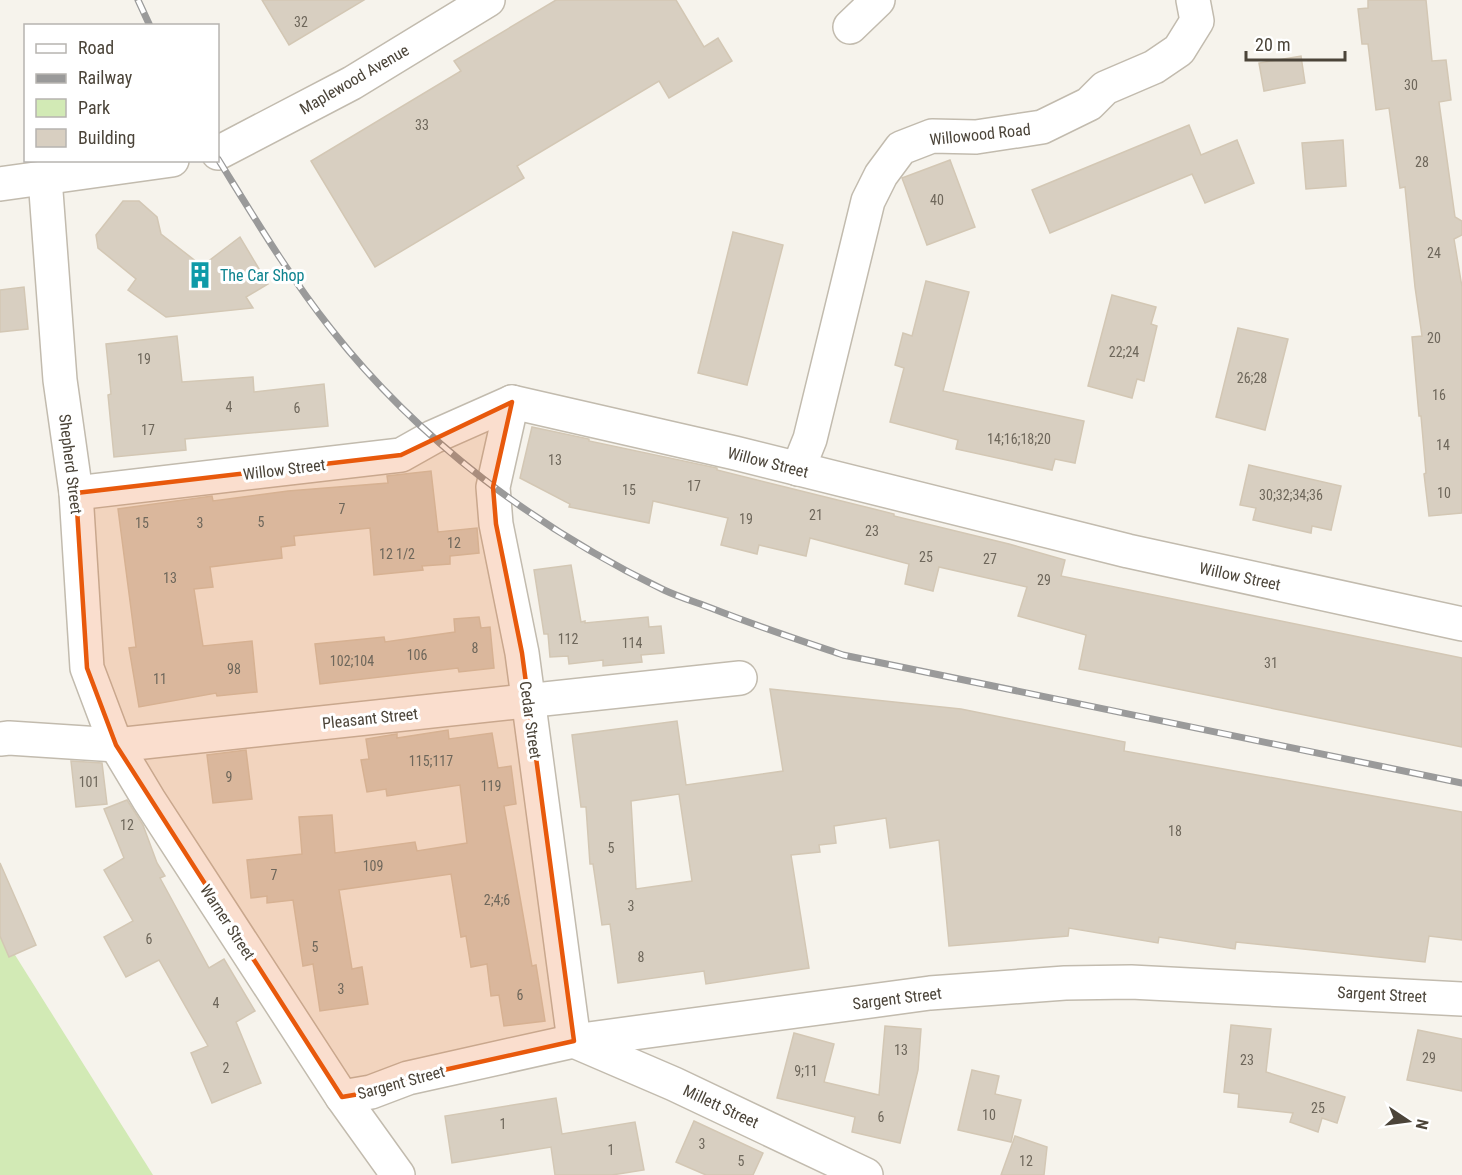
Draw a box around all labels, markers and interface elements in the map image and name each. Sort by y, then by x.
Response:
house number: 32 [294,14,308,30]
legend [24,24,219,162]
scale bar [1246,24,1345,62]
text: 20 m [1255,34,1290,55]
text: Road [78,37,114,58]
street label: Maplewood Avenue [296,40,412,118]
text: Railway [78,67,133,88]
house number: 30 [1404,77,1418,93]
text: Park [78,97,110,118]
house number: 33 [415,117,429,133]
street label: Willowood Road [929,120,1031,149]
text: Building [78,127,135,148]
house number: 28 [1415,154,1429,170]
house number: 40 [930,192,944,208]
house number: 24 [1427,245,1441,261]
building icon: The Car Shop [185,260,215,290]
place label: The Car Shop [220,266,305,285]
house number: 20 [1427,330,1441,346]
house number: 22;24 [1109,344,1139,360]
house number: 19 [137,351,151,367]
house number: 26;28 [1237,370,1267,386]
house number: 16 [1432,387,1446,403]
house number: 4 [226,399,233,415]
house number: 6 [294,400,301,416]
street label: Shepherd Street [55,413,86,515]
house number: 17 [141,422,155,438]
house number: 14;16;18;20 [987,431,1051,447]
house number: 14 [1436,437,1450,453]
street label: Willow Street [725,443,811,482]
house number: 13 [548,452,562,468]
street label: Willow Street [242,455,327,484]
house number: 17 [687,478,701,494]
house number: 15 [622,482,636,498]
house number: 10 [1437,485,1451,501]
house number: 30;32;34;36 [1259,487,1323,503]
house number: 7 [339,501,346,517]
house number: 21 [809,507,823,523]
house number: 19 [739,511,753,527]
house number: 5 [258,514,265,530]
house number: 15 [135,515,149,531]
house number: 3 [197,515,203,531]
house number: 23 [865,523,879,539]
house number: 12 [447,535,461,551]
house number: 12 1/2 [379,546,415,562]
house number: 25 [919,549,933,565]
house number: 27 [983,551,997,567]
street label: Willow Street [1197,559,1283,594]
house number: 13 [163,570,177,586]
house number: 29 [1037,572,1051,588]
house number: 112 [558,631,578,647]
house number: 114 [622,635,642,651]
house number: 8 [472,640,479,656]
house number: 106 [407,647,427,663]
house number: 102;104 [330,653,374,669]
house number: 31 [1264,655,1278,671]
house number: 98 [227,661,241,677]
house number: 11 [153,671,167,687]
street label: Cedar Street [516,680,545,760]
street label: Pleasant Street [321,704,419,733]
house number: 115;117 [409,753,453,769]
house number: 9 [226,769,232,785]
house number: 101 [79,774,99,790]
house number: 119 [481,778,501,794]
house number: 12 [120,817,134,833]
house number: 18 [1168,823,1182,839]
house number: 5 [608,840,615,856]
house number: 109 [363,858,383,874]
house number: 7 [271,867,278,883]
street label: Warner Street [196,881,259,964]
house number: 2;4;6 [484,892,510,908]
house number: 3 [628,898,634,914]
house number: 6 [146,931,153,947]
house number: 5 [312,939,319,955]
house number: 8 [638,949,645,965]
house number: 3 [338,981,344,997]
street label: Sargent Street [1337,983,1428,1006]
street label: Sargent Street [851,984,943,1013]
house number: 6 [517,987,524,1003]
house number: 4 [213,995,220,1011]
house number: 13 [894,1042,908,1058]
house number: 29 [1422,1050,1436,1066]
house number: 23 [1240,1052,1254,1068]
house number: 2 [223,1060,230,1076]
street label: Sargent Street [355,1062,447,1103]
house number: 9;11 [794,1063,818,1079]
street label: Millett Street [680,1081,762,1132]
north arrow [1378,1091,1438,1151]
house number: 25 [1311,1100,1325,1116]
house number: 10 [982,1107,996,1123]
house number: 6 [878,1109,885,1125]
house number: 1 [500,1116,506,1132]
text: N [1412,1117,1432,1131]
house number: 3 [699,1136,705,1152]
house number: 1 [608,1142,614,1158]
house number: 5 [738,1153,745,1169]
house number: 12 [1019,1153,1033,1169]

